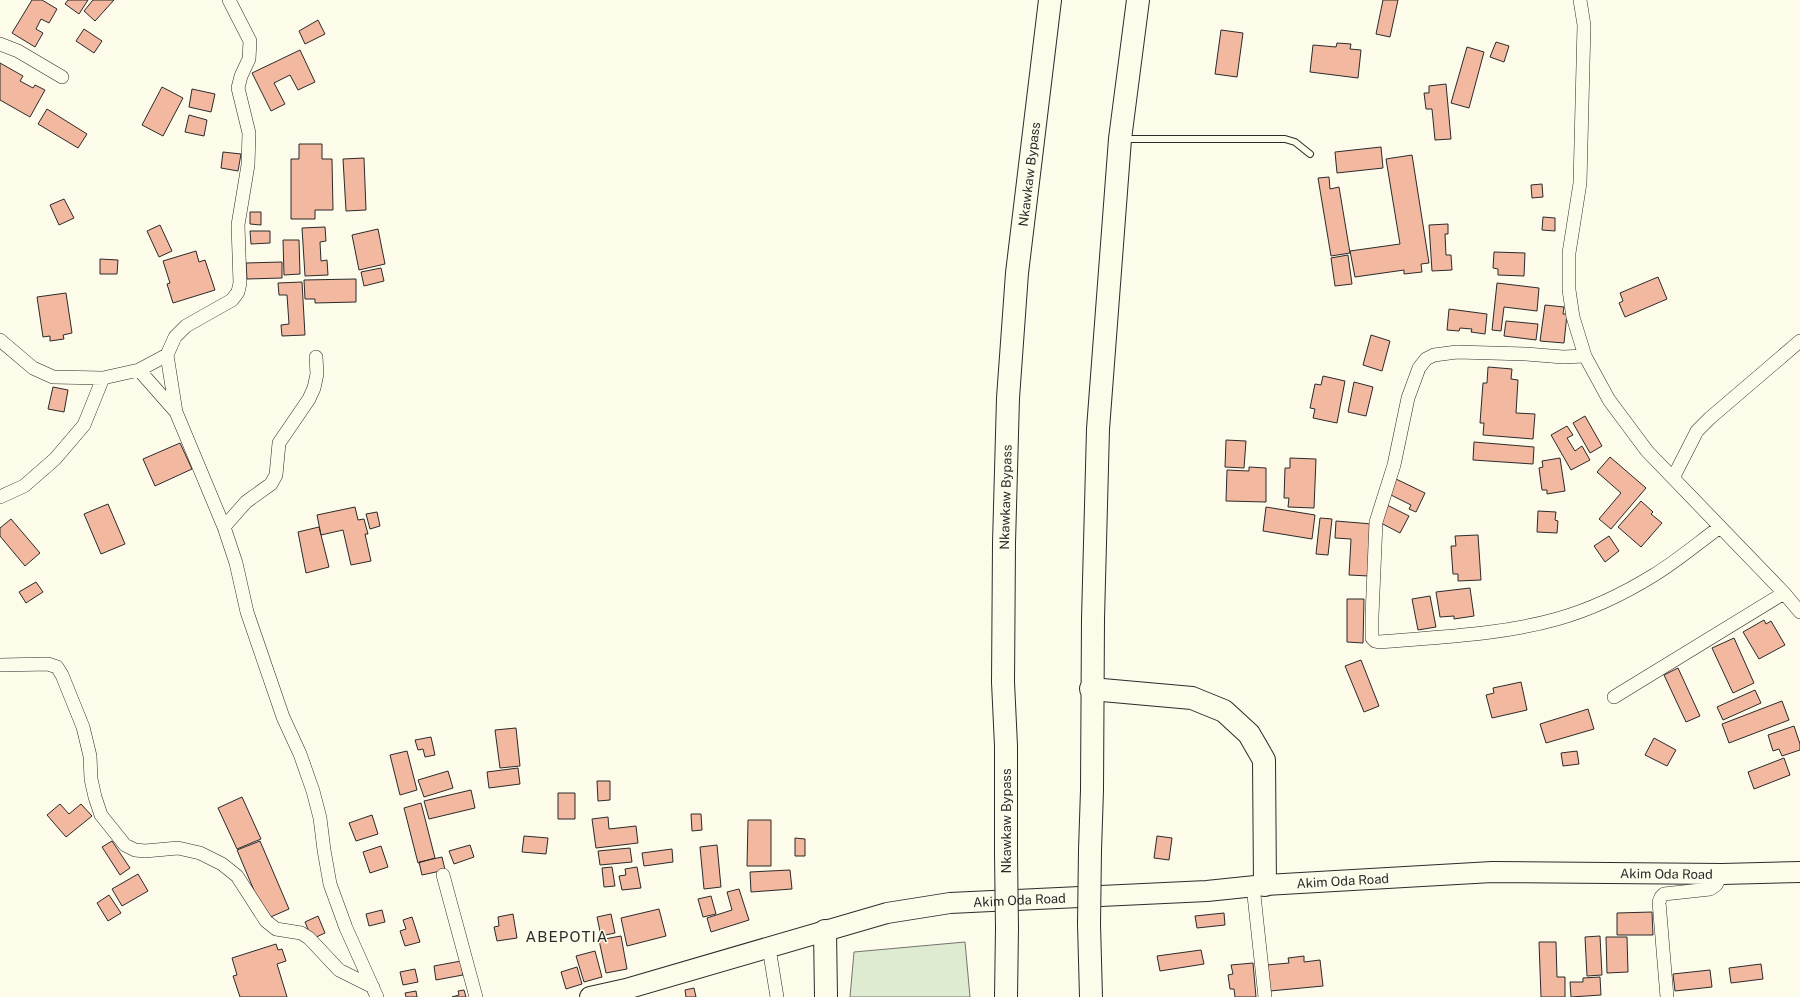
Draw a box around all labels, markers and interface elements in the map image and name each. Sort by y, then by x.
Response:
street label: Nkawkaw Bypass [1016,121,1043,227]
street label: Nkawkaw Bypass [997,444,1015,550]
street label: Nkawkaw Bypass [999,769,1014,873]
street label: Akim Oda Road [1620,866,1713,882]
street label: Akim Oda Road [1296,871,1390,891]
street label: Akim Oda Road [973,891,1066,910]
district label: ABEPOTIA [526,928,608,945]

